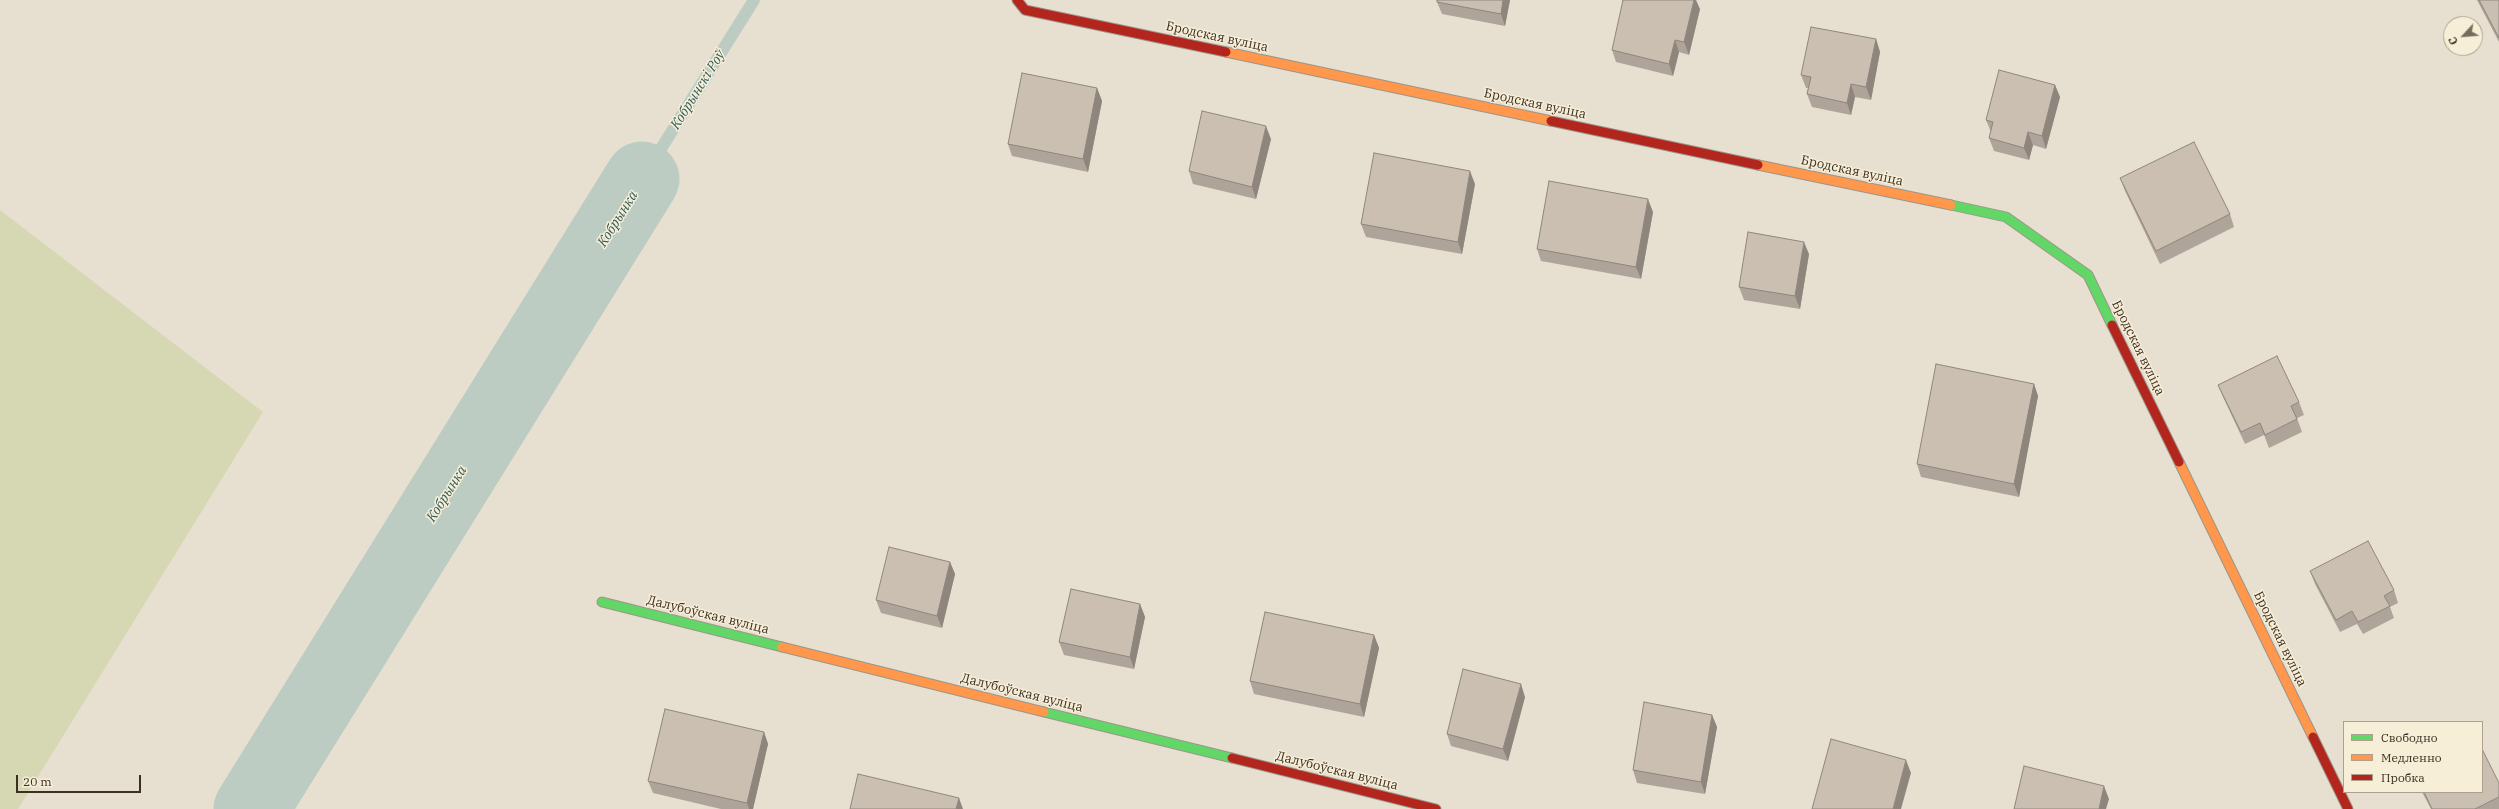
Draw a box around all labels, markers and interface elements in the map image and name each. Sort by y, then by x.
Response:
north arrow [2443,16,2483,56]
street label: Бродская вуліца [1164,19,1270,55]
text: С [2445,34,2461,47]
water label: Кобрынскі Роў [667,48,729,132]
street label: Бродская вуліца [1482,86,1588,122]
street label: Бродская вуліца [1799,153,1905,189]
water label: Кобрынка [594,188,642,250]
street label: Бродская вуліца [2108,298,2168,398]
water label: Кобрынка [423,463,471,525]
street label: Бродская вуліца [2250,589,2310,689]
street label: Далубоўская вуліца [645,592,771,638]
street label: Далубоўская вуліца [959,670,1085,716]
legend [2343,721,2483,793]
text: Свободно [2381,730,2438,745]
street label: Далубоўская вуліца [1274,748,1400,794]
text: Медленно [2381,750,2442,765]
scale bar [18,767,143,793]
text: Пробка [2381,770,2425,785]
text: 20 m [23,774,52,789]

